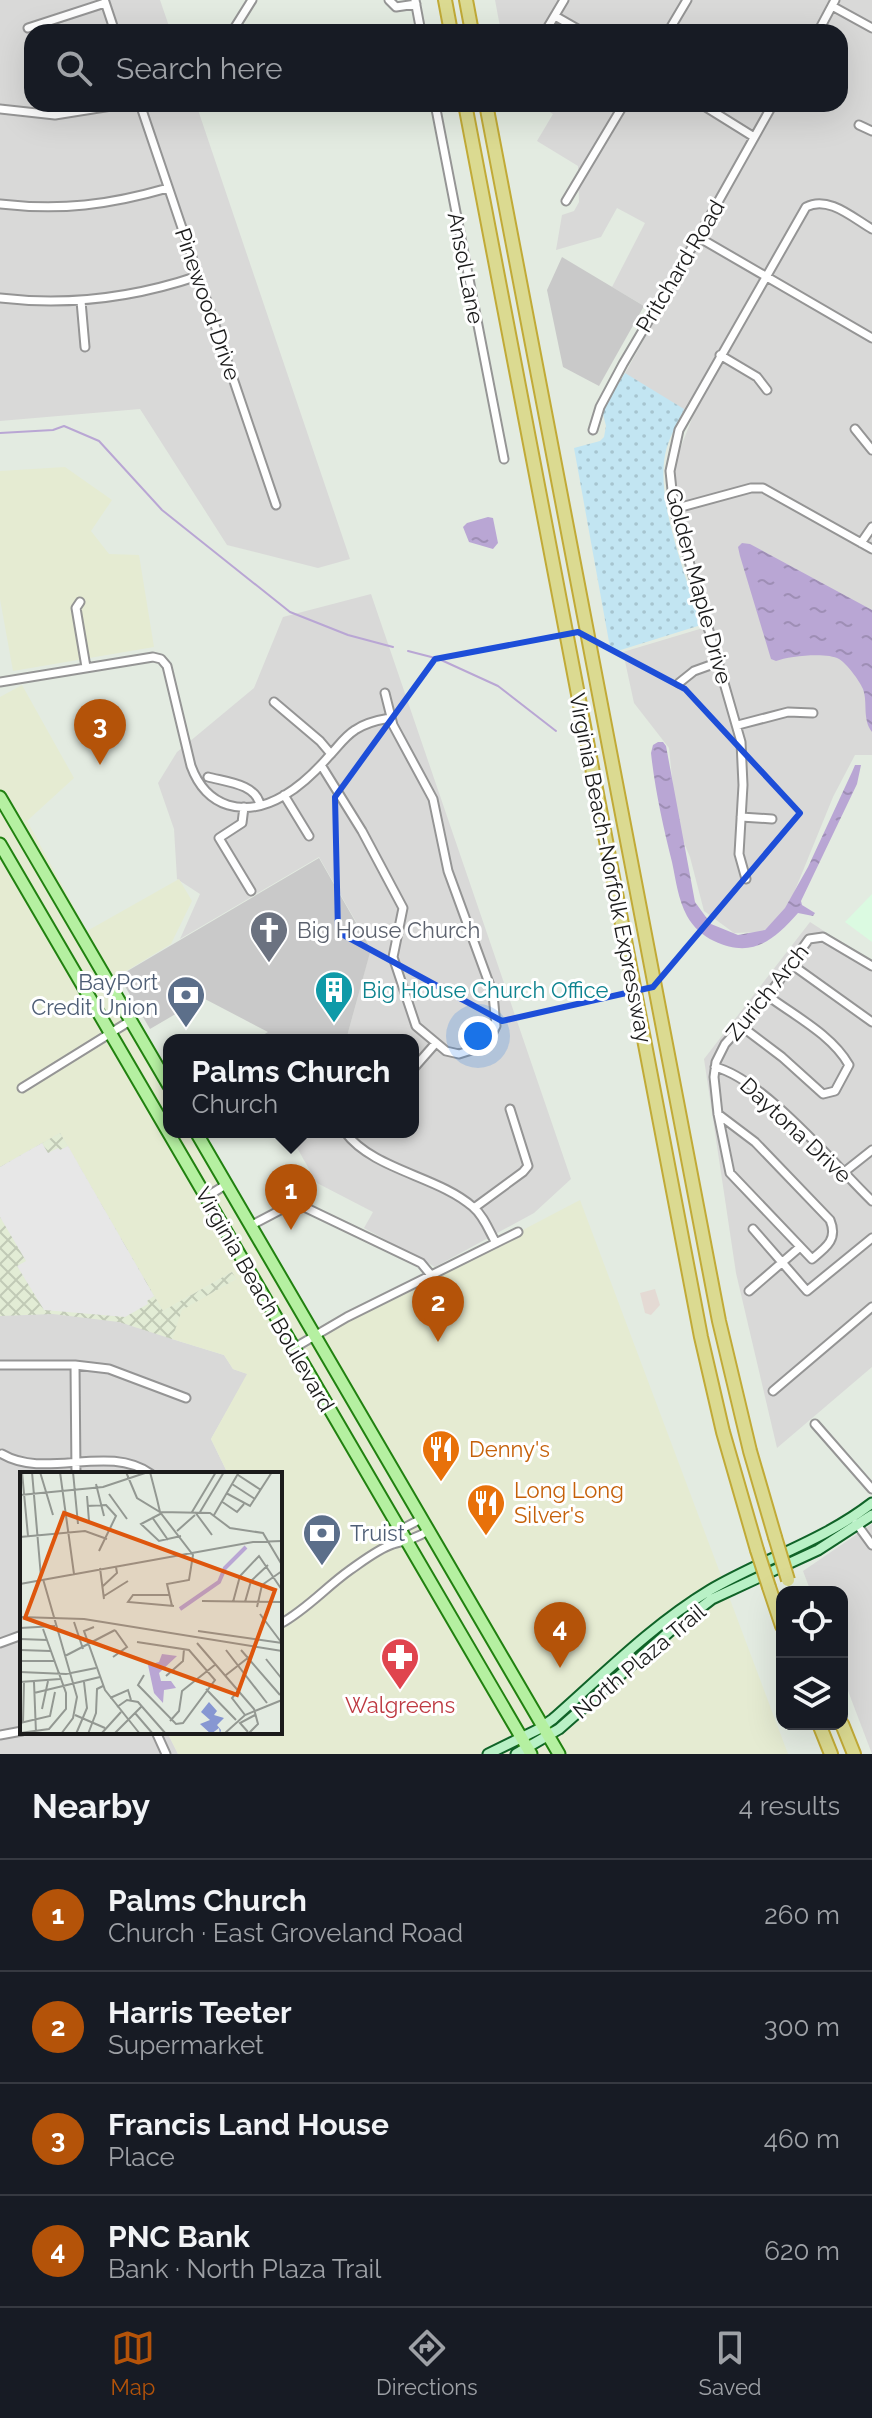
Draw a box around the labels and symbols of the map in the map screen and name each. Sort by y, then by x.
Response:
street label: Pritchard Road [630,195,730,337]
street label: Ansol Lane [442,210,490,326]
street label: Pinewood Drive [170,224,246,384]
street label: Golden Maple Drive [660,485,738,687]
street label: Virginia Beach-Norfolk Expressway [564,691,658,1045]
pin: 3 [74,699,126,765]
church icon: Big House Church [248,909,290,964]
place label: Big House Church [297,917,480,943]
street label: Zurich Arch [720,939,814,1045]
place label: BayPort Credit Union [31,969,159,1020]
building icon: Big House Church Office [313,969,355,1024]
bank icon: BayPort Credit Union [165,974,207,1029]
place label: Big House Church Office [362,977,609,1003]
your location [458,1016,498,1056]
street label: Daytona Drive [735,1072,857,1188]
pin: 1 [265,1164,317,1230]
street label: Virginia Beach Boulevard [190,1182,340,1416]
pin: 2 [412,1276,464,1342]
restaurant icon: Denny's [420,1428,462,1483]
place label: Denny's [469,1436,550,1462]
inset map [20,1472,282,1734]
place label: Long Long Silver's [514,1477,624,1528]
restaurant icon: Long Long Silver's [465,1482,507,1537]
bank icon: Truist [301,1512,343,1567]
place label: Truist [350,1520,406,1546]
street label: North Plaza Trail [568,1598,710,1724]
pin: 4 [534,1602,586,1668]
pharmacy icon: Walgreens [379,1636,421,1691]
place label: Walgreens [345,1692,455,1718]

